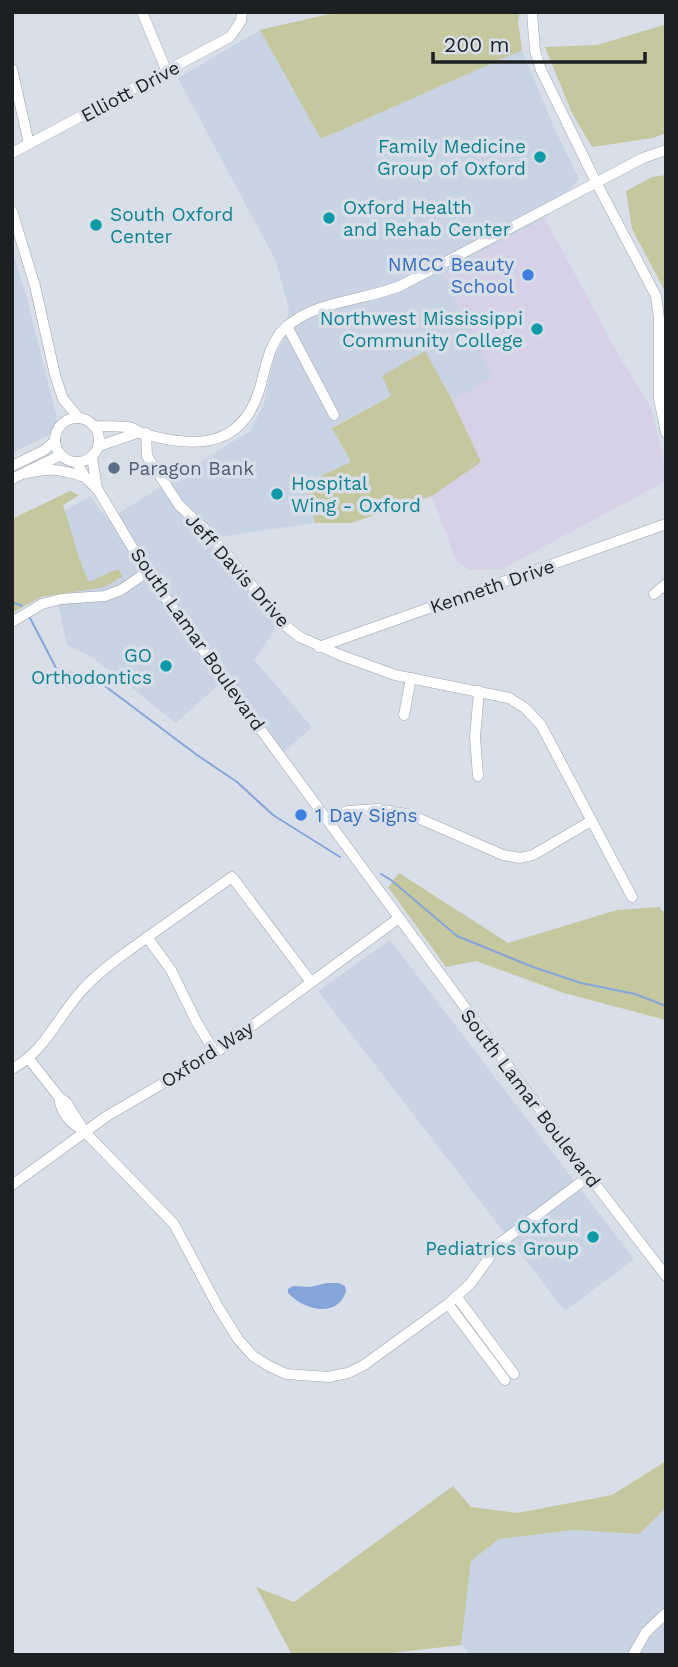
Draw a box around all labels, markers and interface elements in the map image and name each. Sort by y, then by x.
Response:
scale bar [433,21,645,65]
text: 200 m [444,32,510,57]
street label: Elliott Drive [77,56,184,127]
place label: Family Medicine Group of Oxford [377,135,526,180]
marker: Family Medicine Group of Oxford [532,149,548,165]
place label: Oxford Health and Rehab Center [343,196,511,241]
place label: South Oxford Center [110,203,233,248]
marker: Oxford Health and Rehab Center [321,210,337,226]
marker: South Oxford Center [88,217,104,233]
place label: NMCC Beauty School [388,253,514,298]
marker: NMCC Beauty School [520,267,536,283]
place label: Northwest Mississippi Community College [320,307,523,352]
marker: Northwest Mississippi Community College [529,321,545,337]
place label: Paragon Bank [128,457,254,480]
marker: Paragon Bank [106,460,122,476]
place label: Hospital Wing - Oxford [291,472,421,517]
marker: Hospital Wing - Oxford [269,486,285,502]
street label: Jeff Davis Drive [181,509,295,632]
street label: South Lamar Boulevard [126,543,270,735]
street label: Kenneth Drive [427,554,558,619]
place label: GO Orthodontics [31,644,152,689]
marker: GO Orthodontics [158,658,174,674]
place label: 1 Day Signs [315,804,418,827]
marker: 1 Day Signs [293,807,309,823]
street label: South Lamar Boulevard [456,1004,605,1192]
street label: Oxford Way [157,1016,258,1093]
place label: Oxford Pediatrics Group [425,1215,579,1260]
marker: Oxford Pediatrics Group [585,1229,601,1245]

